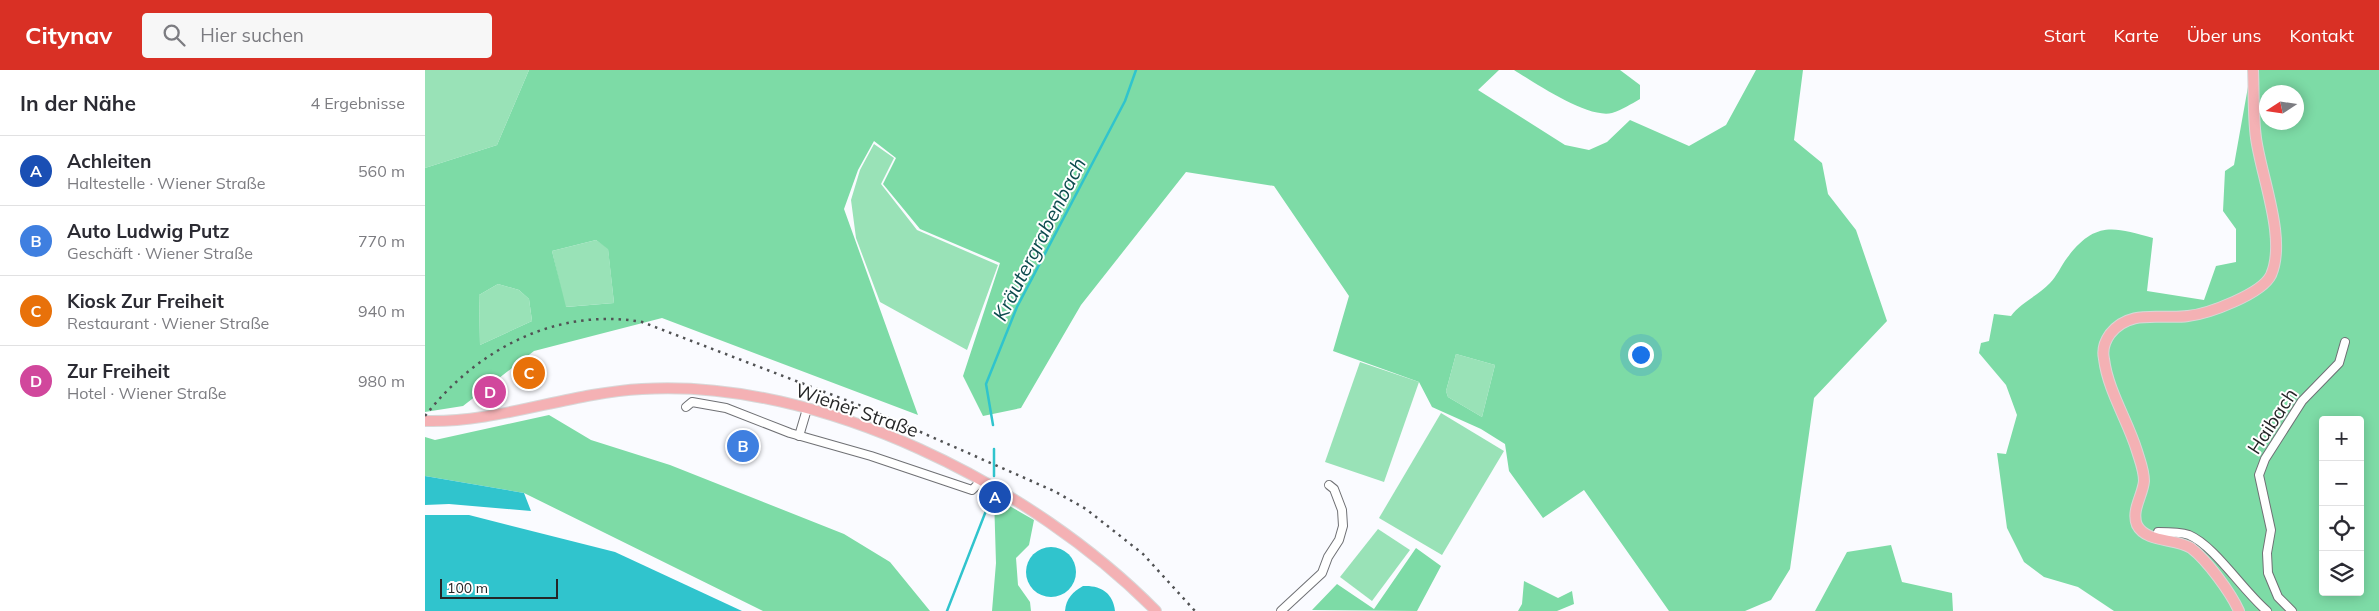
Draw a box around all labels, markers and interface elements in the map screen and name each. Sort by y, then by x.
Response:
search box [142,13,492,58]
text: Citynav [25,20,112,50]
icon: search [160,21,188,49]
text: Hier suchen [200,23,304,47]
text: Start [2044,24,2085,47]
text: Karte [2113,24,2159,47]
text: Über uns [2187,24,2262,47]
text: Kontakt [2290,24,2354,47]
north arrow [2259,85,2304,130]
text: In der Nähe [20,90,136,116]
text: 4 Ergebnisse [310,93,405,113]
text: Achleiten [67,149,152,173]
water label: Kräutergrabenbach [987,153,1091,325]
text: A [30,161,42,181]
text: 560 m [358,161,405,181]
text: Haltestelle · Wiener Straße [67,173,265,193]
text: Auto Ludwig Putz [67,219,230,243]
text: B [30,231,42,251]
text: 770 m [358,231,405,251]
text: Geschäft · Wiener Straße [67,243,253,263]
text: Kiosk Zur Freiheit [67,289,224,313]
text: C [31,301,41,321]
text: 940 m [358,301,405,321]
text: Restaurant · Wiener Straße [67,313,269,333]
your location [1628,342,1654,368]
pin: C [513,354,545,392]
text: Zur Freiheit [67,359,170,383]
text: D [30,371,42,391]
text: 980 m [358,371,405,391]
pin: D [474,373,506,411]
street label: Wiener Straße [792,378,922,442]
text: Hotel · Wiener Straße [67,383,226,403]
street label: Haibach [2242,384,2302,458]
map controls [2319,416,2364,596]
button: + [2319,416,2364,461]
pin: B [727,427,759,465]
button: − [2319,461,2364,506]
pin: A [979,478,1011,516]
button: locate [2319,506,2364,551]
button: layers [2319,551,2364,596]
scale bar [440,576,557,599]
text: 100 m [447,579,488,597]

